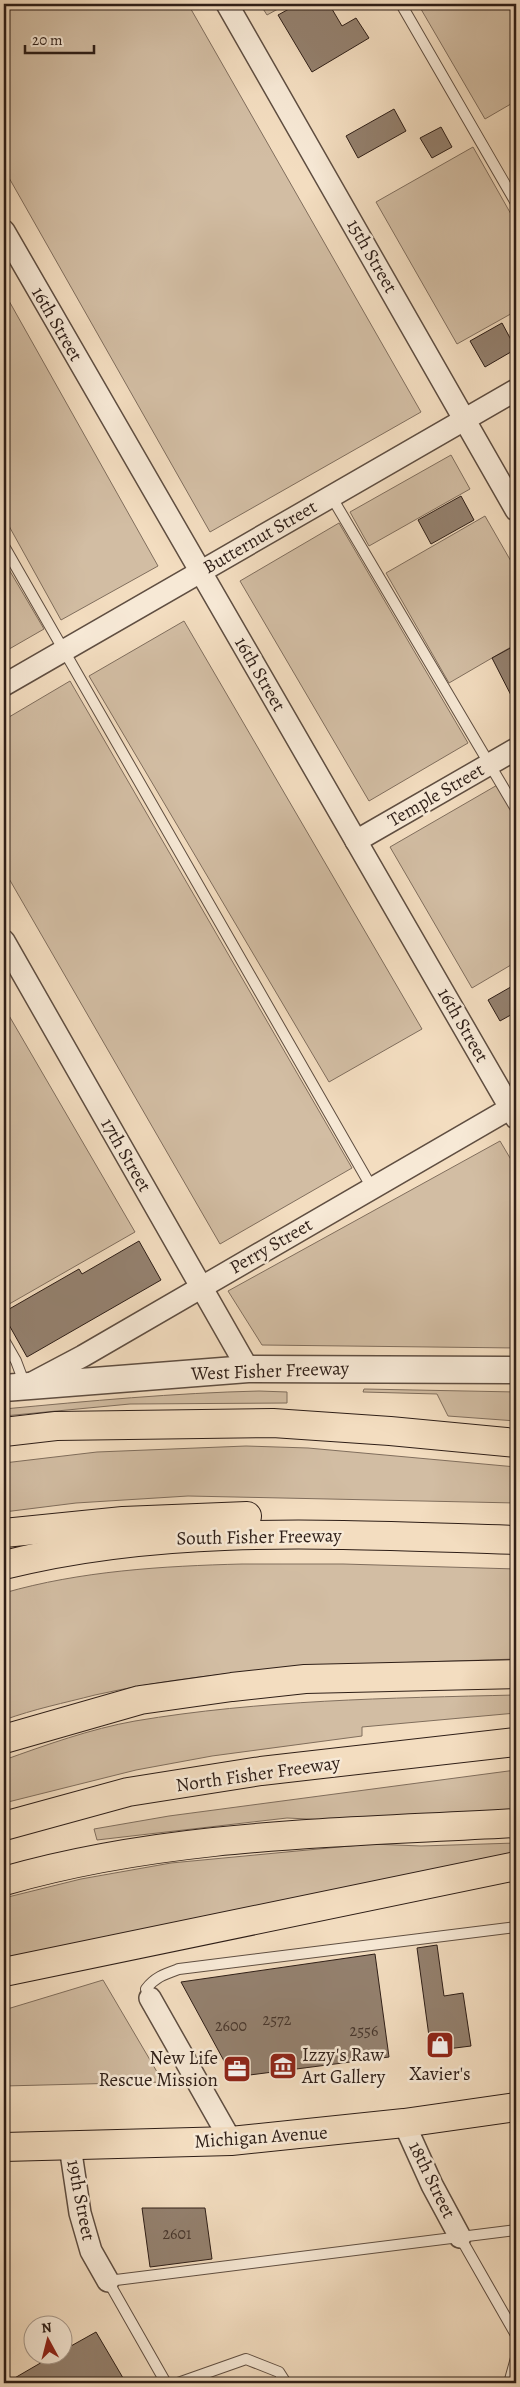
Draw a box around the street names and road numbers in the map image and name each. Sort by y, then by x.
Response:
street label: 15th Street [340,214,404,298]
street label: 16th Street [25,282,89,366]
street label: Butternut Street [198,494,322,580]
street label: 16th Street [228,632,292,716]
street label: Temple Street [383,757,489,833]
street label: 16th Street [431,983,495,1067]
street label: 17th Street [94,1113,158,1197]
street label: Perry Street [225,1212,317,1280]
street label: West Fisher Freeway [190,1355,350,1387]
street label: South Fisher Freeway [176,1523,342,1551]
street label: North Fisher Freeway [174,1750,342,1798]
street label: Michigan Avenue [193,2119,329,2155]
street label: 18th Street [402,2137,462,2223]
street label: 19th Street [60,2157,102,2243]

